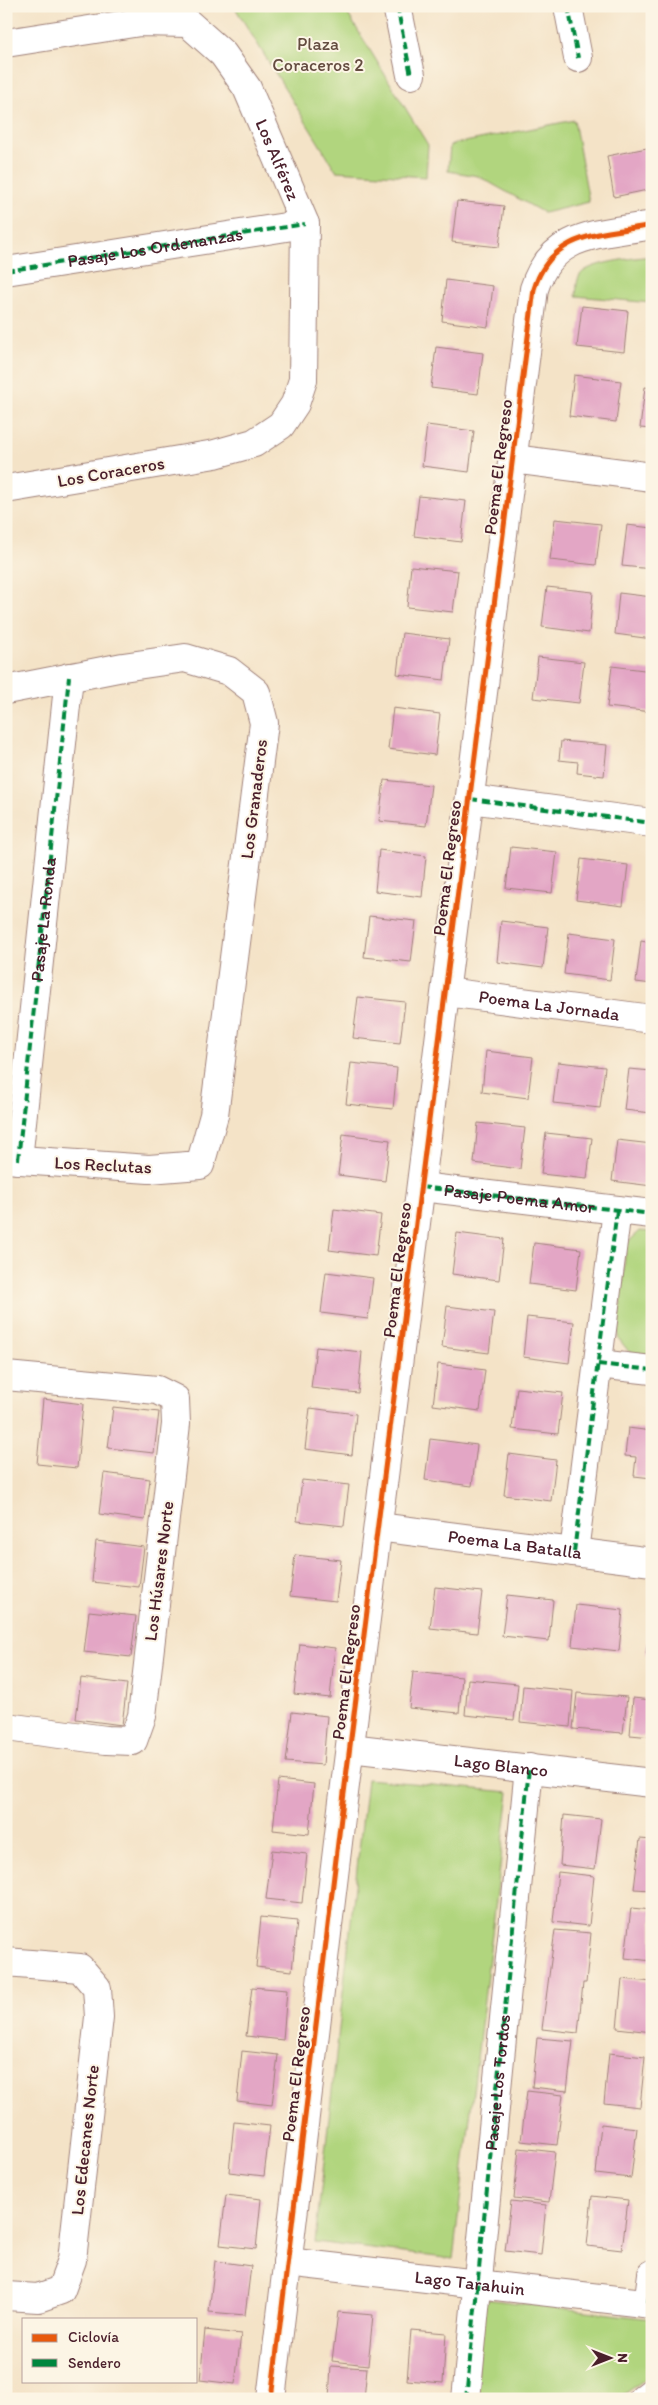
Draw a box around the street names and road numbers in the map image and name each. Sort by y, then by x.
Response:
street label: Los Alférez [251,116,305,204]
street label: Pasaje Los Ordenanzas [66,223,245,272]
street label: Poema El Regreso [479,398,517,536]
street label: Los Coraceros [56,452,166,492]
street label: Los Granaderos [236,738,272,860]
street label: Poema El Regreso [428,799,466,937]
street label: Pasaje La Ronda [26,855,61,983]
street label: Poema La Jornada [477,985,622,1026]
street label: Los Reclutas [54,1151,152,1179]
street label: Pasaje Poema Amor [443,1179,596,1218]
street label: Poema El Regreso [378,1201,416,1339]
street label: Los Húsares Norte [139,1500,179,1642]
street label: Poema La Batalla [447,1525,584,1564]
street label: Poema El Regreso [327,1603,365,1741]
street label: Lago Blanco [453,1749,549,1782]
street label: Poema El Regreso [277,2005,315,2143]
street label: Pasaje Los Tordos [480,2013,515,2152]
street label: Los Edecanes Norte [66,2064,104,2216]
street label: Lago Tarahuin [414,2266,526,2300]

